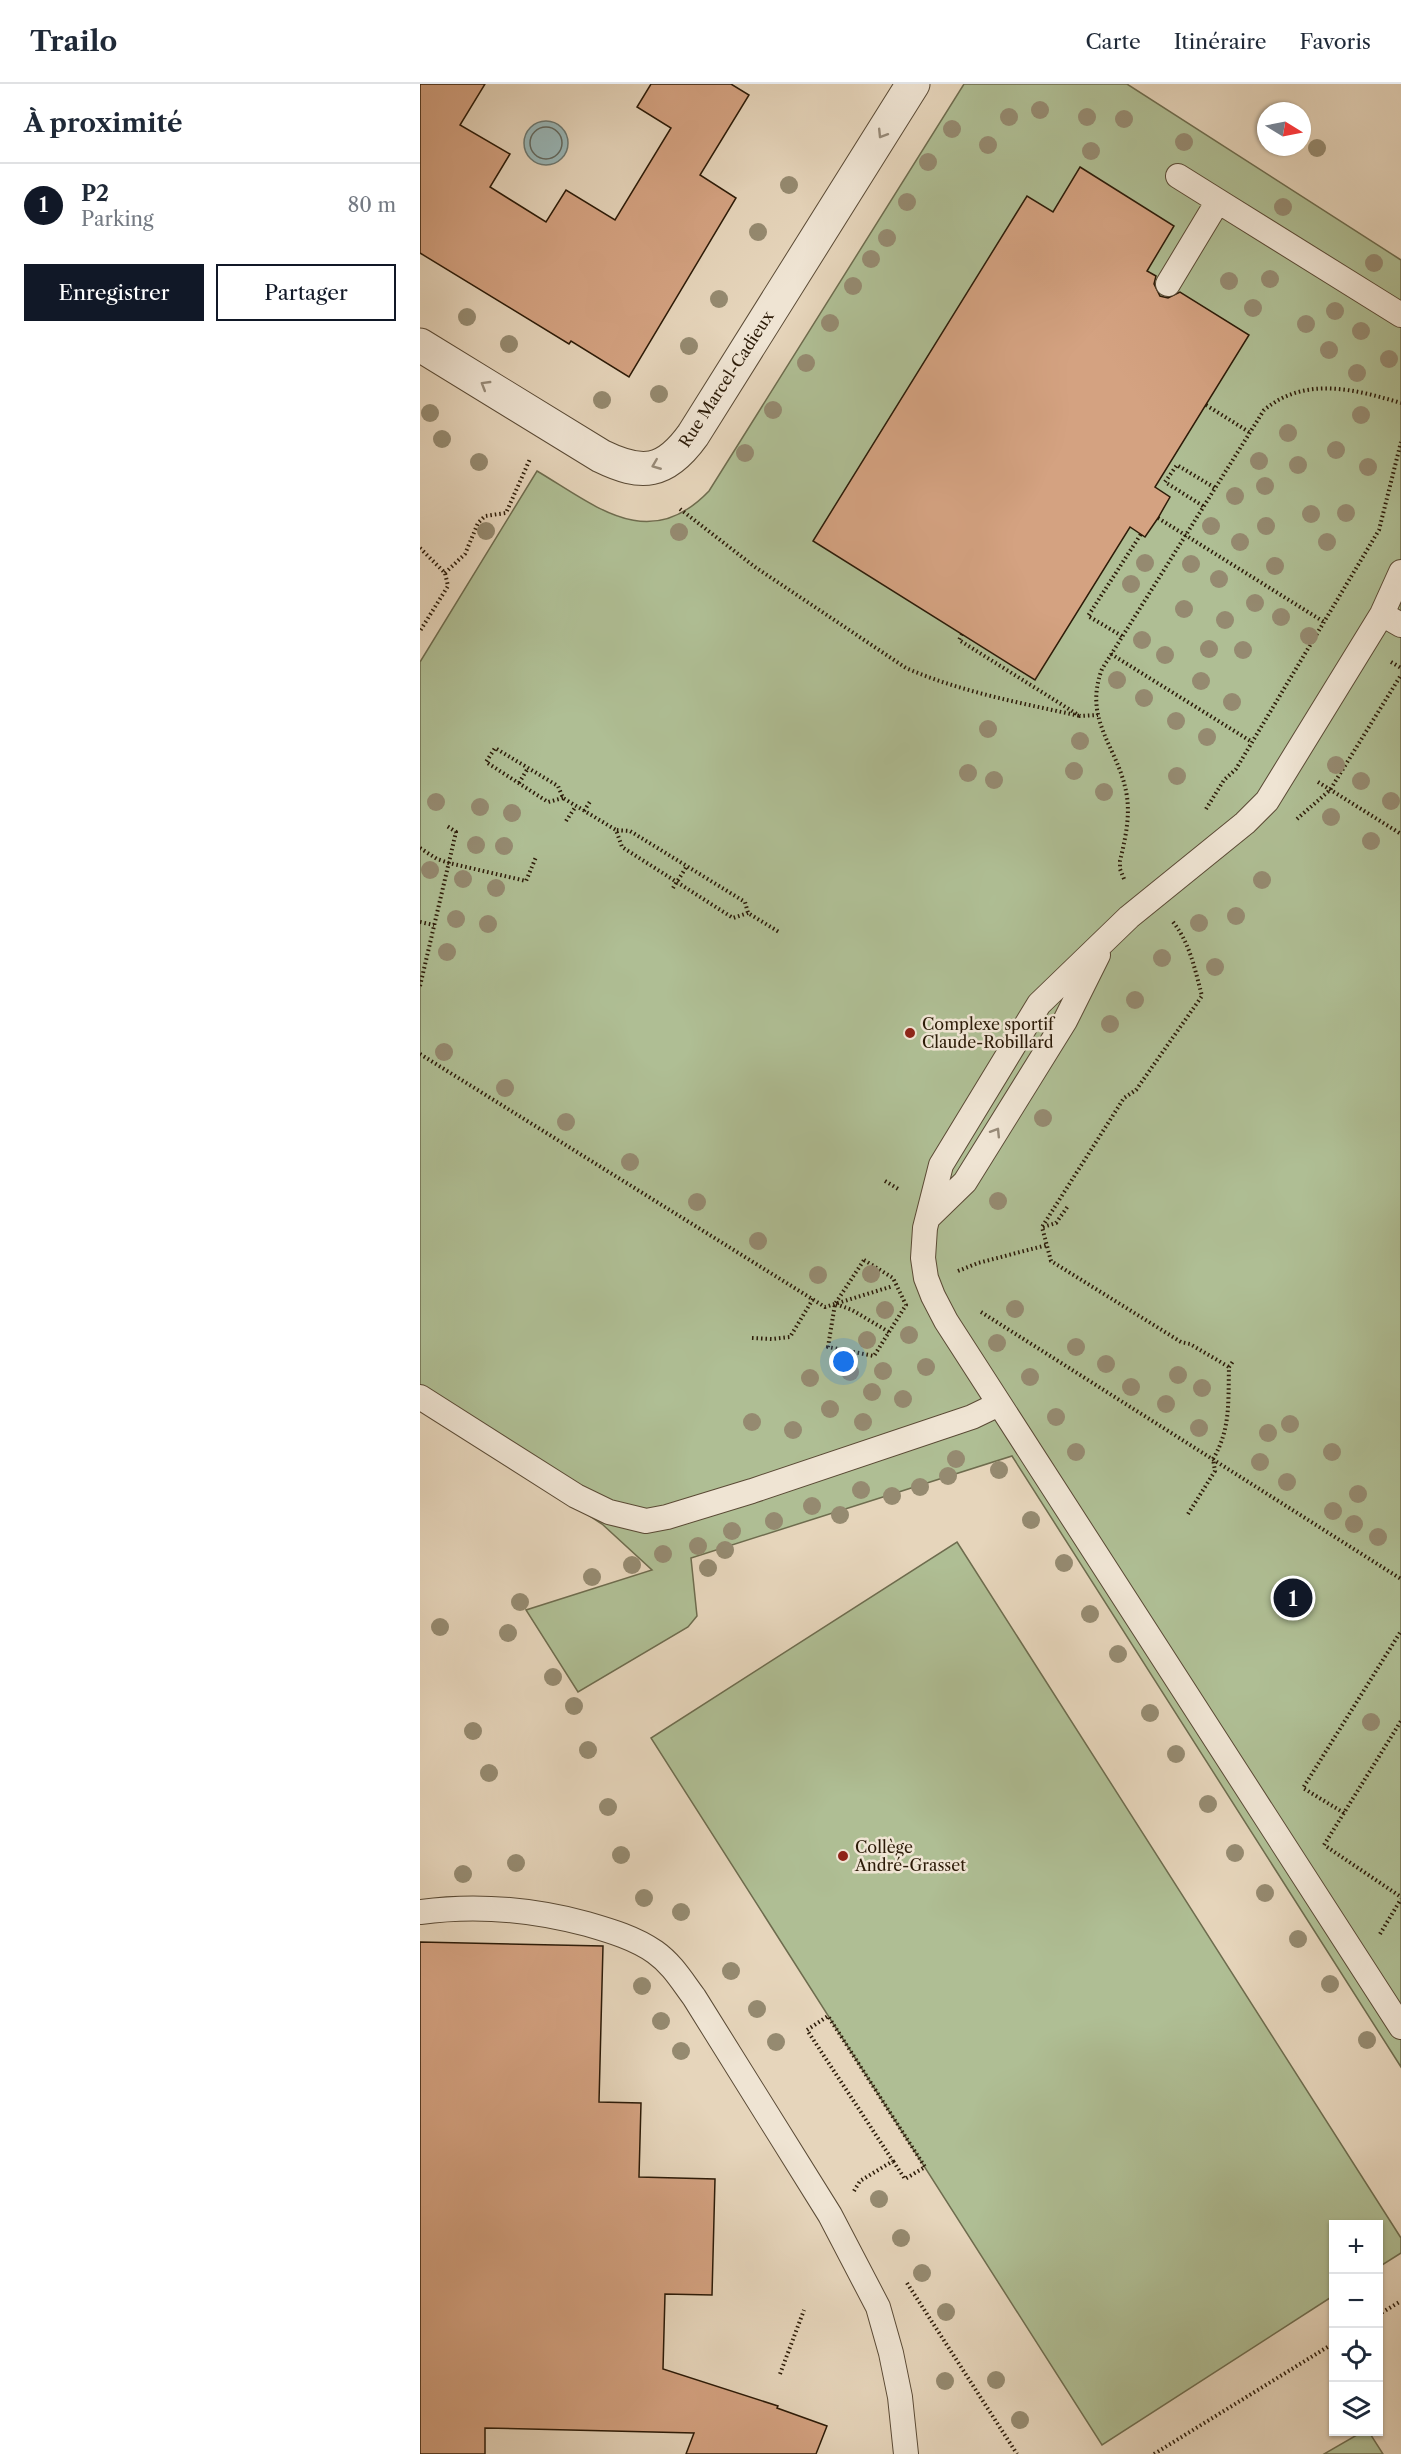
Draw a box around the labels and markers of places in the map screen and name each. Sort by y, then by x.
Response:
place label: Complexe sportif Claude-Robillard [922,1014,1056,1052]
marker: Complexe sportif Claude-Robillard [903,1026,917,1040]
pin: 1 [1274,1576,1312,1621]
place label: Collège André-Grasset [854,1837,966,1875]
marker: Collège André-Grasset [836,1849,850,1863]

